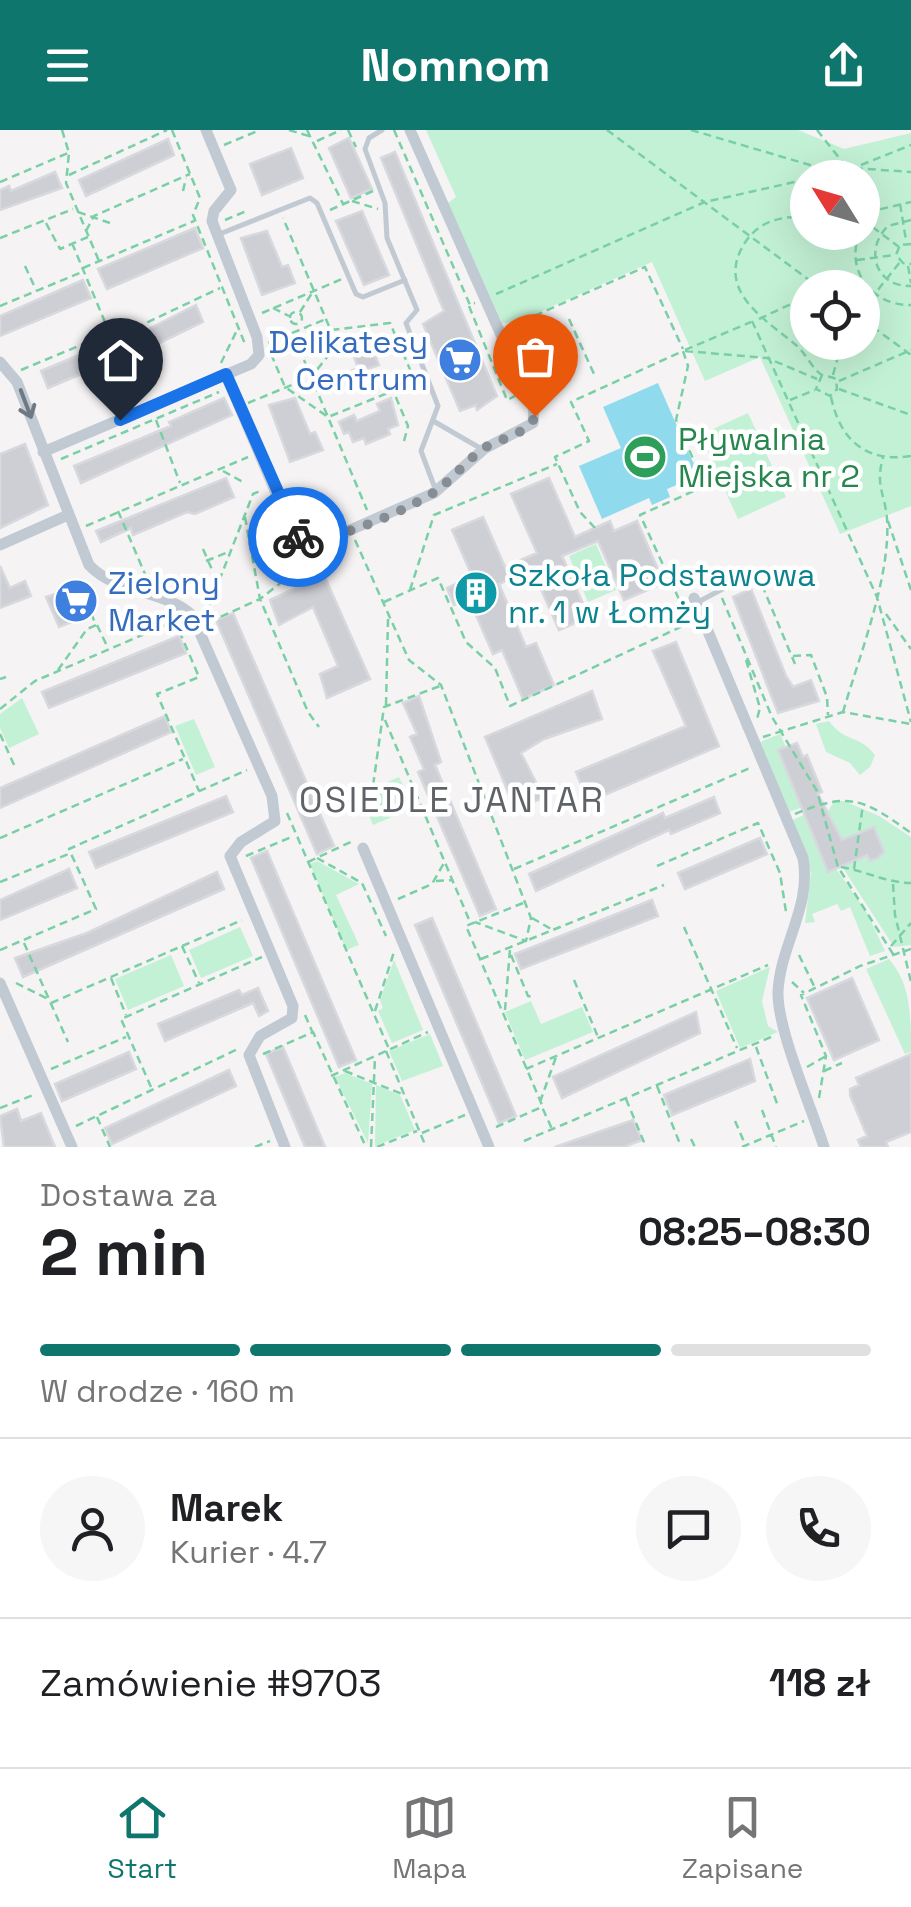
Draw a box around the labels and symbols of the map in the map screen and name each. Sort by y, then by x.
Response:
north arrow [790,160,880,250]
pin [493,314,578,417]
pin [78,318,163,421]
place label: Delikatesy Centrum [268,322,428,399]
supermarket icon: Delikatesy Centrum [437,337,483,383]
one-way arrow [18,389,36,419]
place label: Pływalnia Miejska nr 2 [678,419,860,496]
sports icon: Pływalnia Miejska nr 2 [622,434,668,480]
courier [248,487,348,587]
place label: Szkoła Podstawowa nr. 1 w Łomży [508,555,816,632]
place label: Zielony Market [108,563,220,640]
building icon: Szkoła Podstawowa nr. 1 w Łomży [453,570,499,616]
supermarket icon: Zielony Market [53,578,99,624]
district label: OSIEDLE JANTAR [299,778,605,822]

